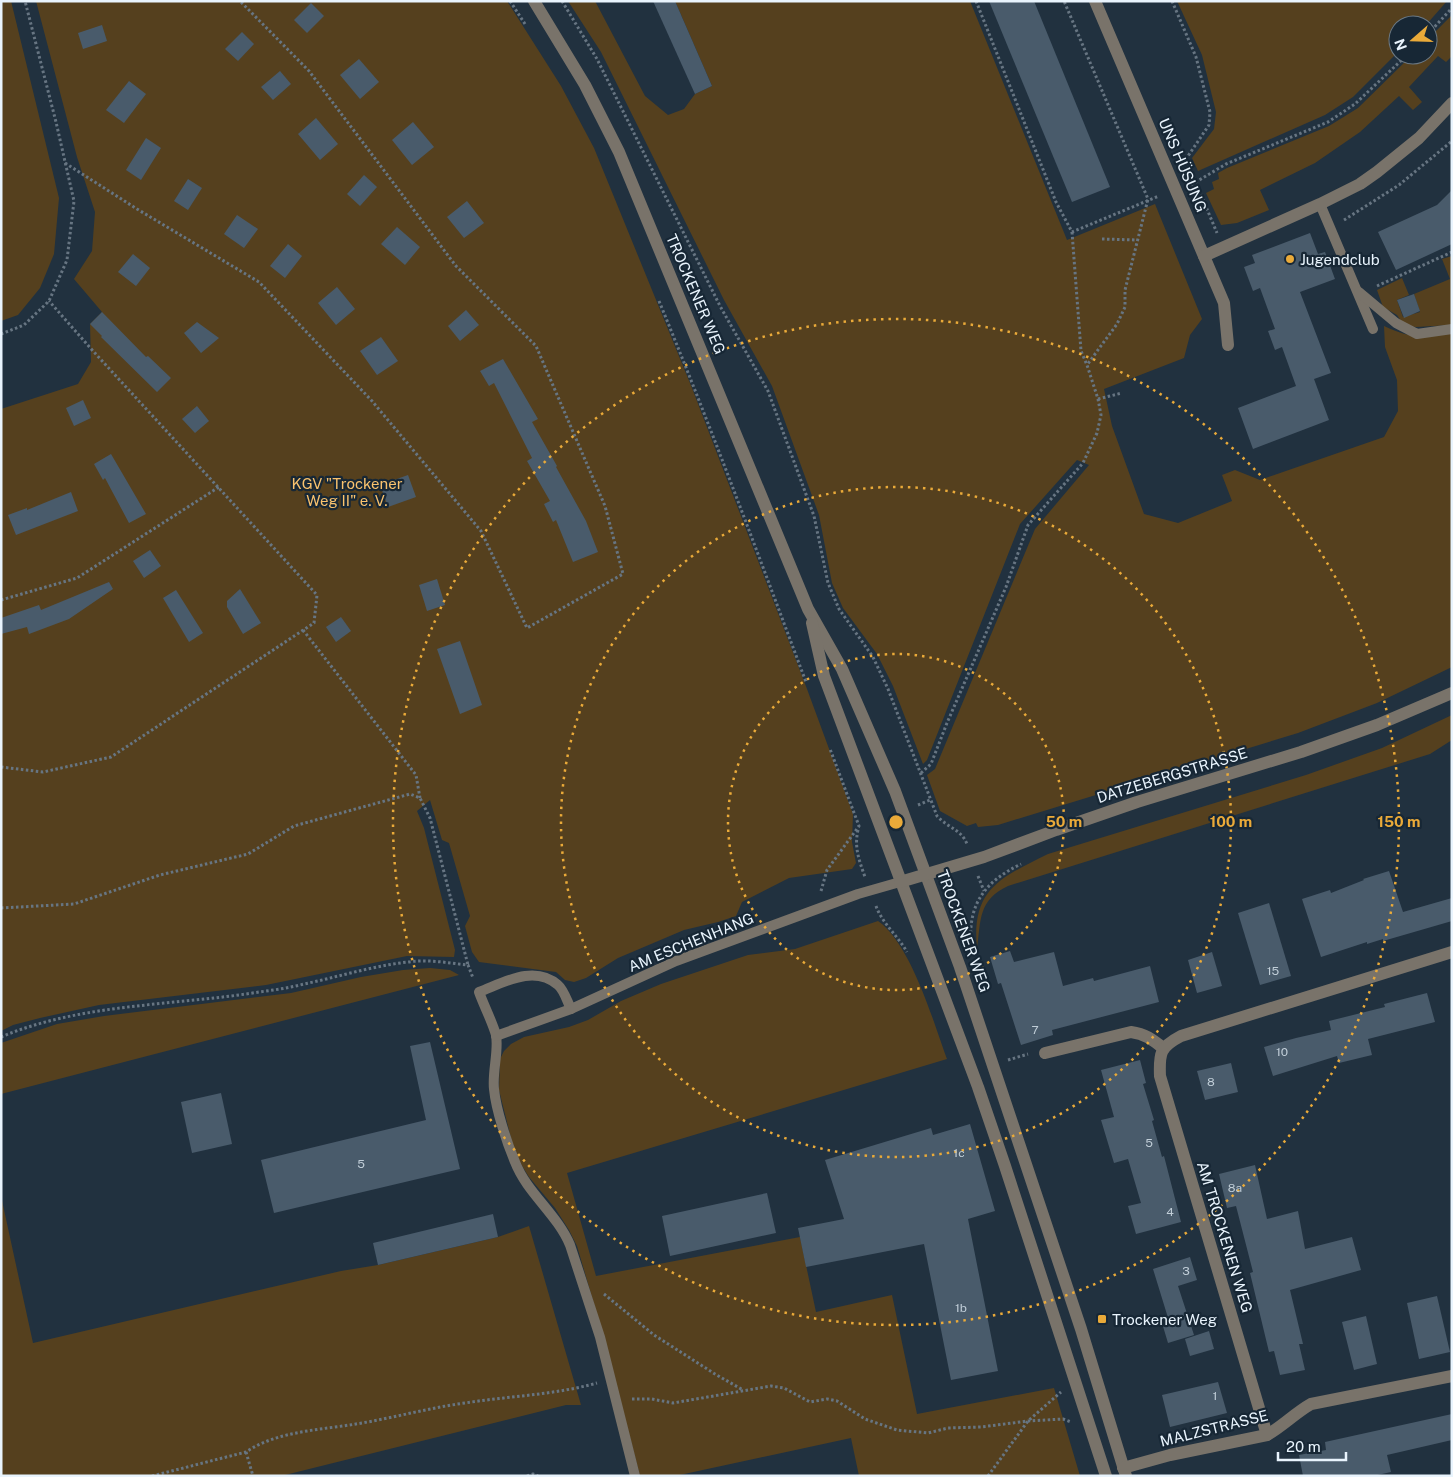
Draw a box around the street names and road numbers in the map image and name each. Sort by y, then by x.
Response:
street label: UNS HÜSUNG [1156,115,1211,214]
street label: TROCKENER WEG [663,232,729,356]
street label: DATZEBERGSTRASSE [1095,744,1249,806]
street label: TROCKENER WEG [934,868,994,994]
street label: AM ESCHENHANG [626,909,756,975]
street label: AM TROCKENEN WEG [1194,1159,1256,1315]
street label: MALZSTRASSE [1158,1406,1270,1450]

